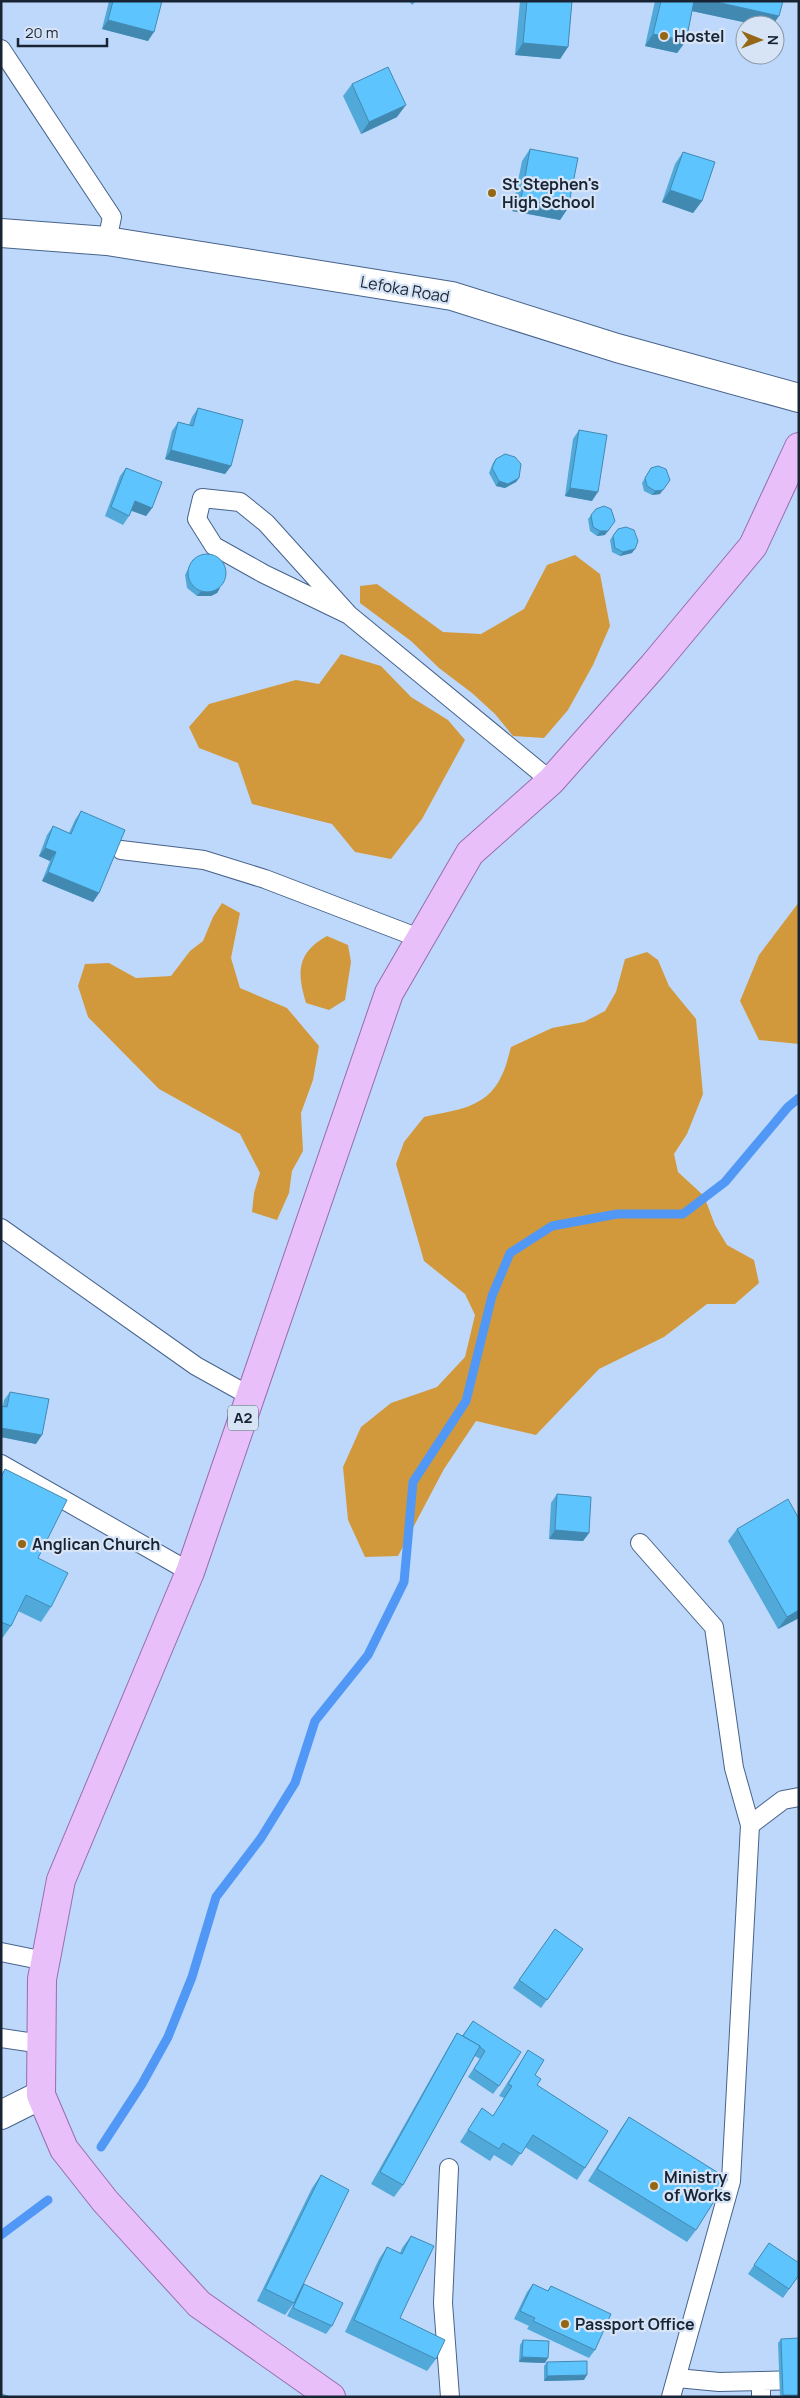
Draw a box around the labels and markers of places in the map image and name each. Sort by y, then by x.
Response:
place label: Hostel [674,25,725,47]
marker: Hostel [658,30,670,42]
place label: St Stephen's High School [502,173,600,213]
marker: St Stephen's High School [486,187,498,199]
place label: Anglican Church [32,1533,160,1555]
marker: Anglican Church [16,1538,28,1550]
place label: Ministry of Works [664,2166,732,2206]
marker: Ministry of Works [648,2180,660,2192]
place label: Passport Office [575,2313,695,2335]
marker: Passport Office [559,2318,571,2330]

